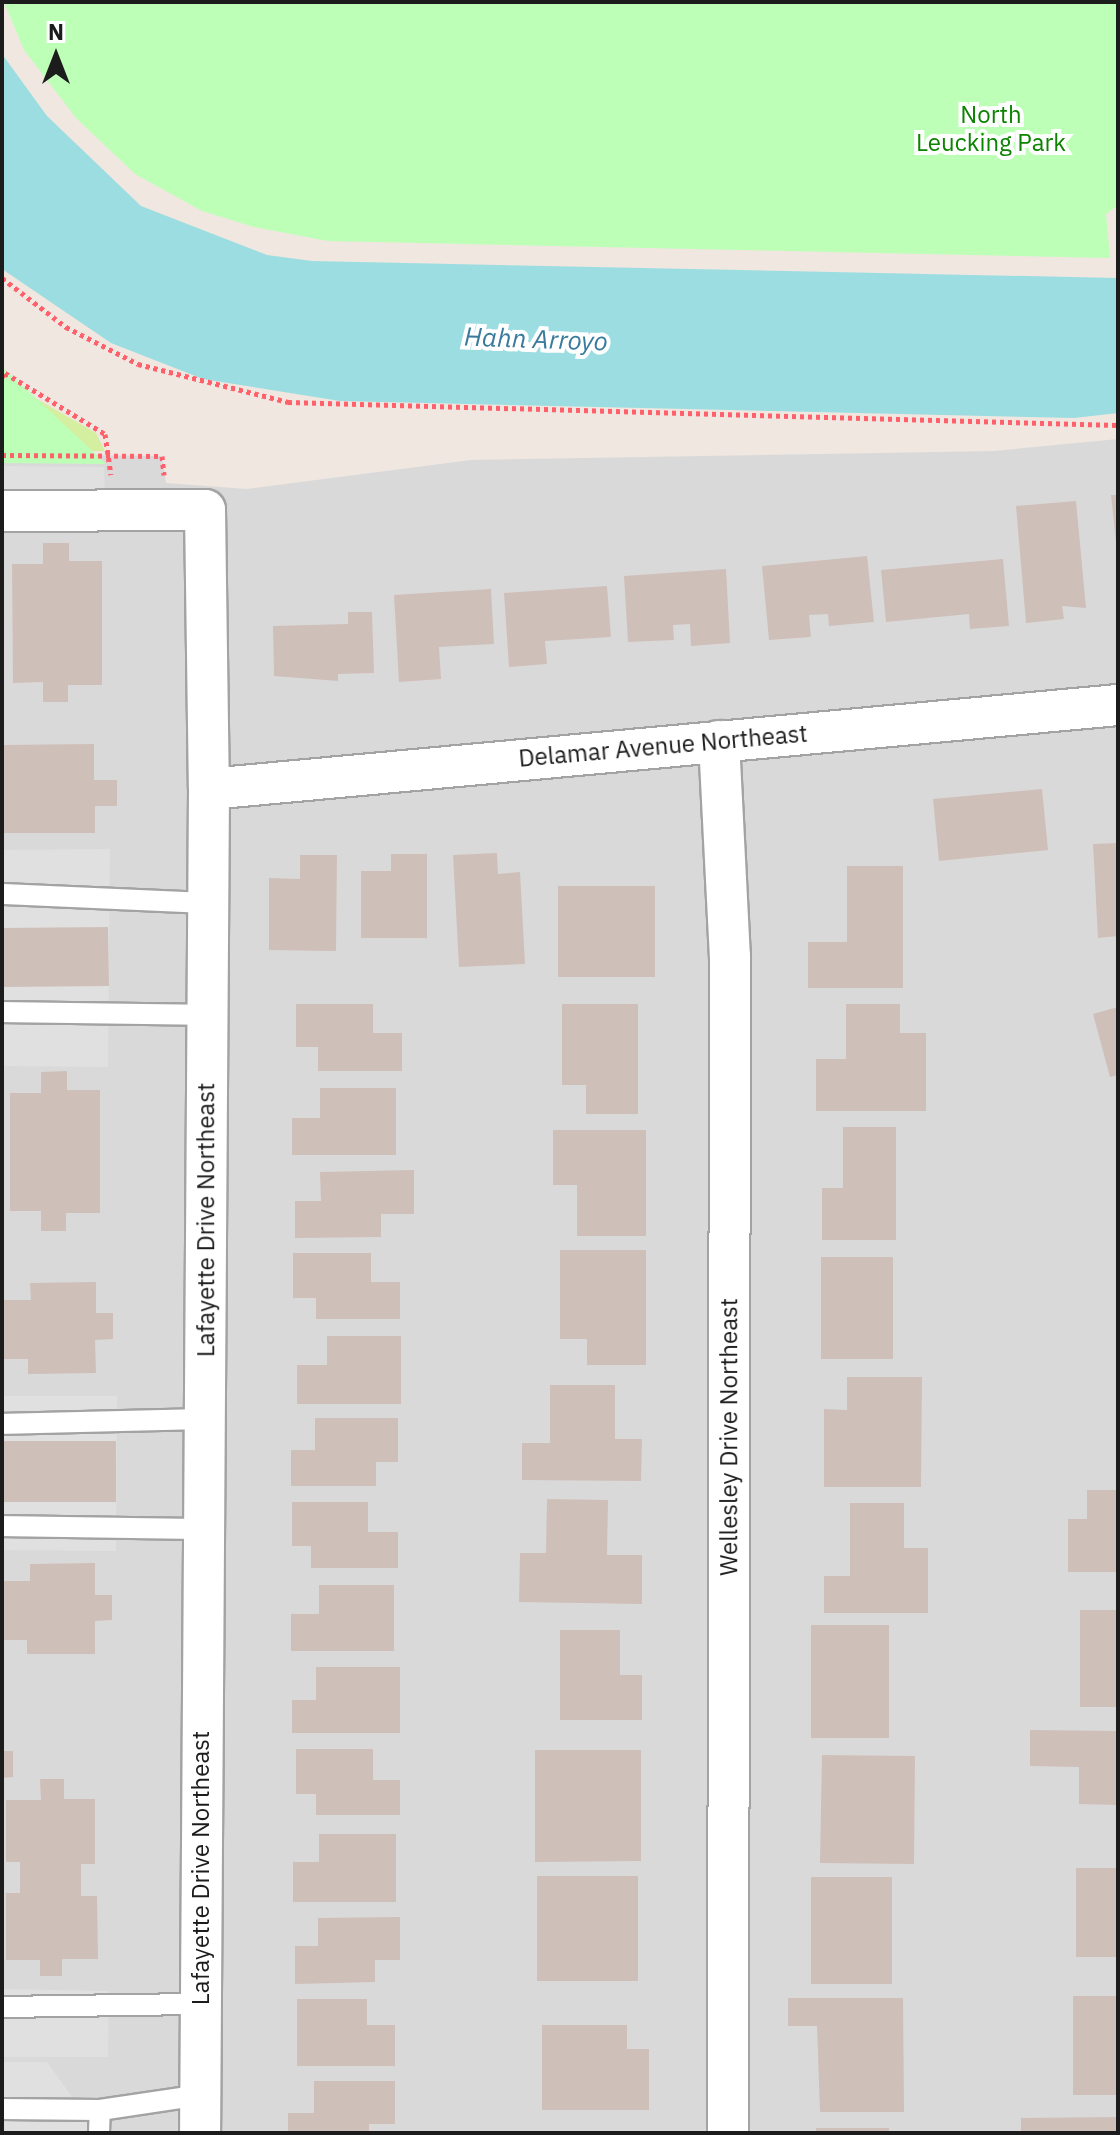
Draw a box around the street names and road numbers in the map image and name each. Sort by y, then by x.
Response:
street label: Delamar Avenue Northeast [517,719,809,773]
street label: Lafayette Drive Northeast [192,1083,220,1357]
street label: Wellesley Drive Northeast [715,1298,743,1576]
street label: Lafayette Drive Northeast [187,1731,215,2005]

